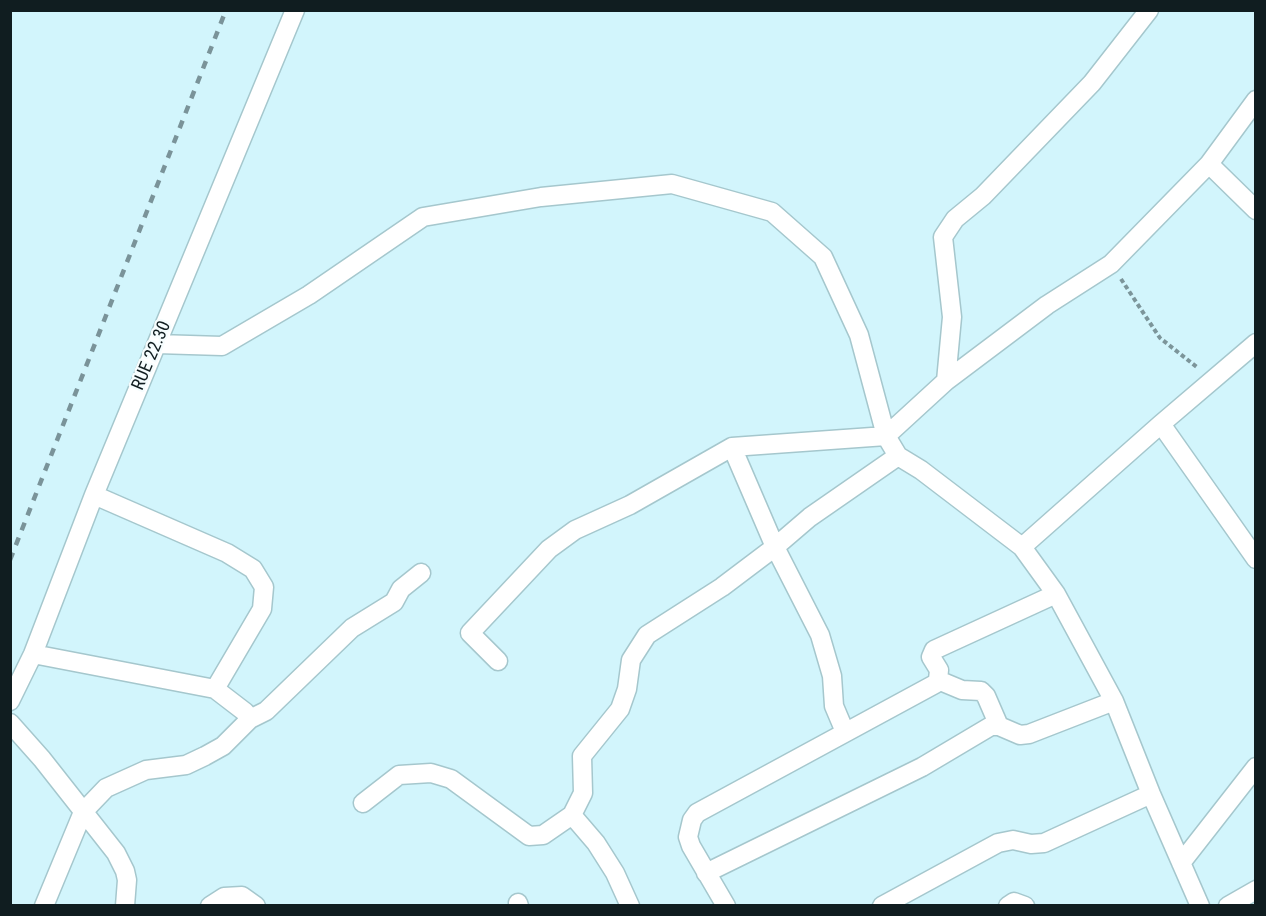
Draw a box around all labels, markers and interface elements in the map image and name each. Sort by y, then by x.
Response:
street label: RUE 22.30 [128,318,176,394]

